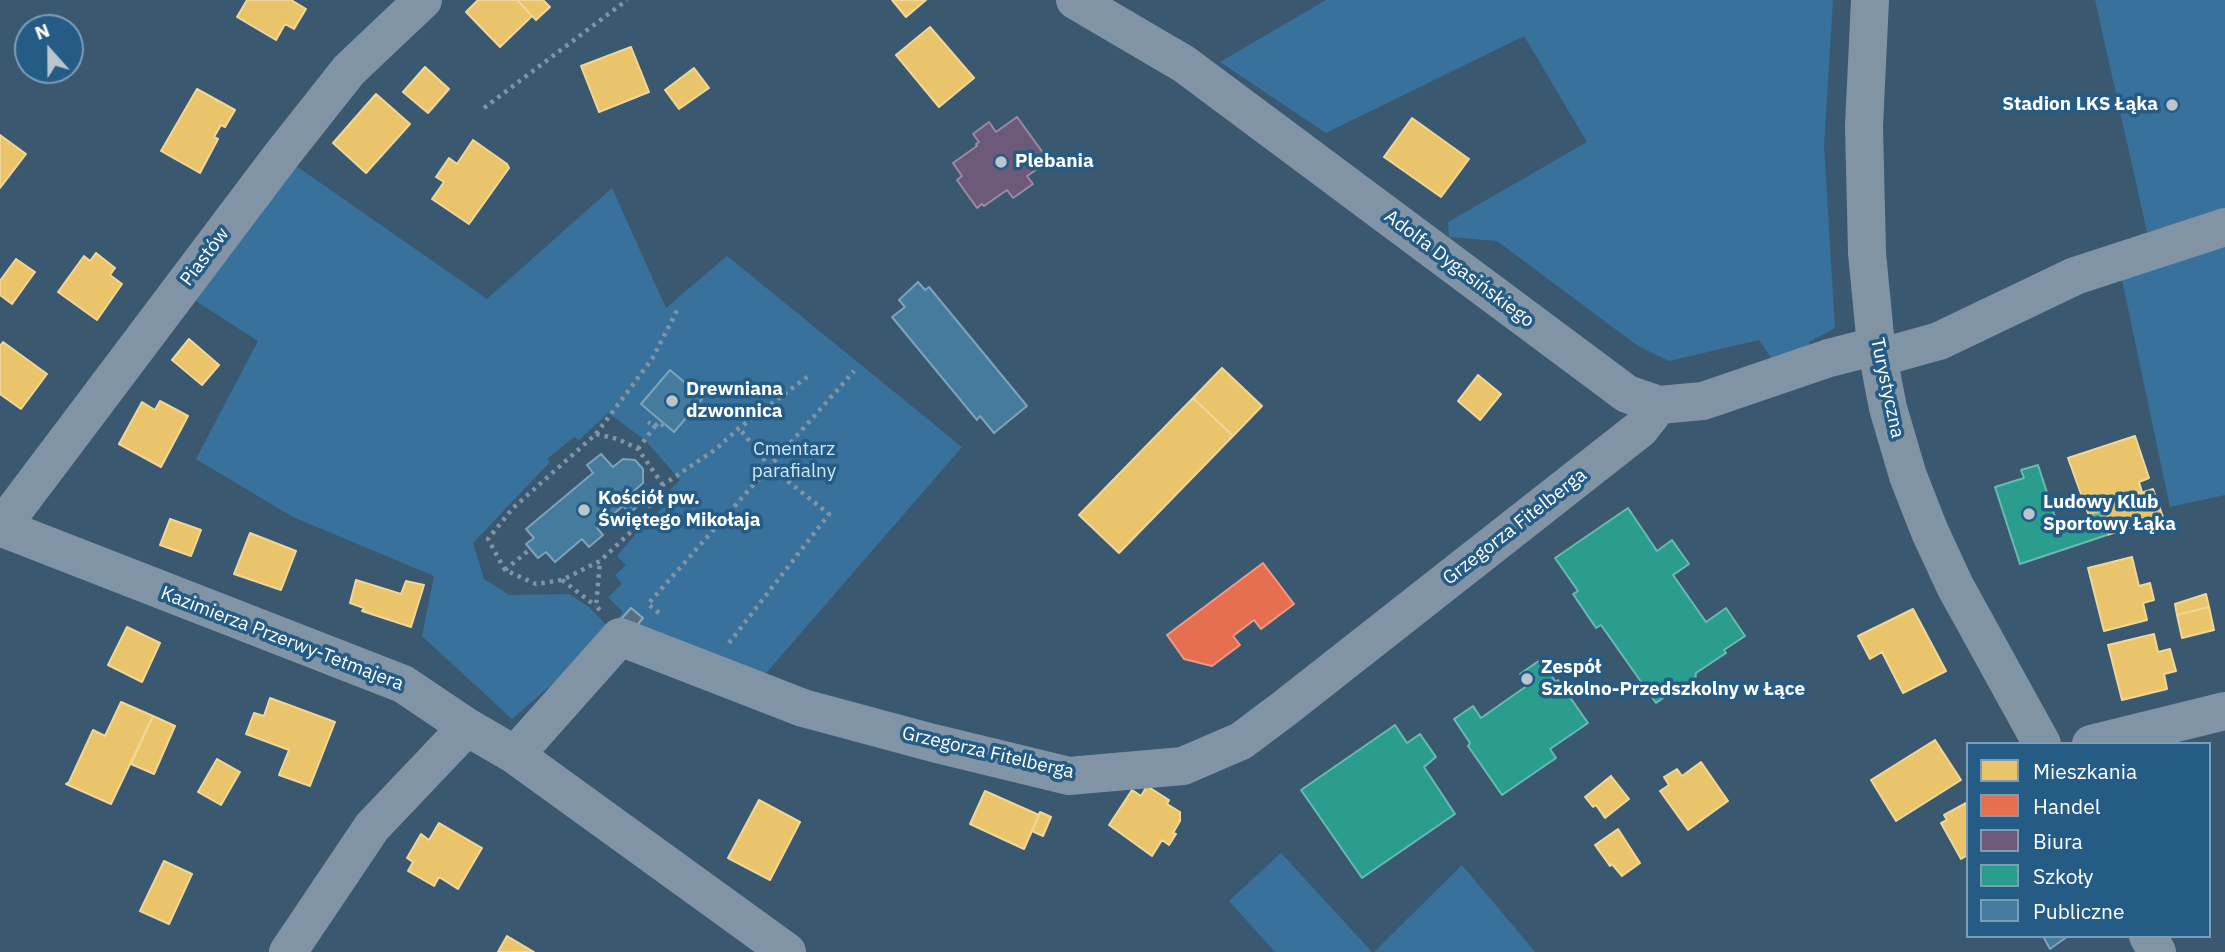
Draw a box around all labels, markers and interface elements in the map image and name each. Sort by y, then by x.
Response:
north arrow [14,14,84,84]
text: N [31,18,53,45]
place label: Stadion LKS Łąka [2002,94,2158,116]
marker: Stadion LKS Łąka [2164,97,2180,113]
place label: Plebania [1015,151,1094,173]
marker: Plebania [993,154,1009,170]
street label: Adolfa Dygasińskiego [1380,205,1538,333]
street label: Piastów [176,223,234,291]
street label: Turystyczna [1865,336,1909,440]
place label: Drewniana dzwonnica [686,379,783,423]
marker: Drewniana dzwonnica [664,393,680,409]
park label: Cmentarz parafialny [752,439,836,483]
street label: Grzegorza Fitelberga [1439,464,1591,590]
place label: Kościół pw. Świętego Mikołaja [598,488,761,532]
place label: Ludowy Klub Sportowy Łąka [2043,492,2176,536]
marker: Kościół pw. Świętego Mikołaja [576,502,592,518]
marker: Ludowy Klub Sportowy Łąka [2021,506,2037,522]
street label: Kazimierza Przerwy-Tetmajera [157,582,407,696]
place label: Zespół Szkolno-Przedszkolny w Łące [1541,657,1805,701]
marker: Zespół Szkolno-Przedszkolny w Łące [1519,671,1535,687]
street label: Grzegorza Fitelberga [900,722,1076,784]
legend [1966,742,2211,938]
text: Mieszkania [2033,757,2137,785]
text: Handel [2033,792,2100,820]
text: Biura [2033,827,2083,855]
text: Szkoły [2033,862,2094,890]
text: Publiczne [2033,897,2125,925]

